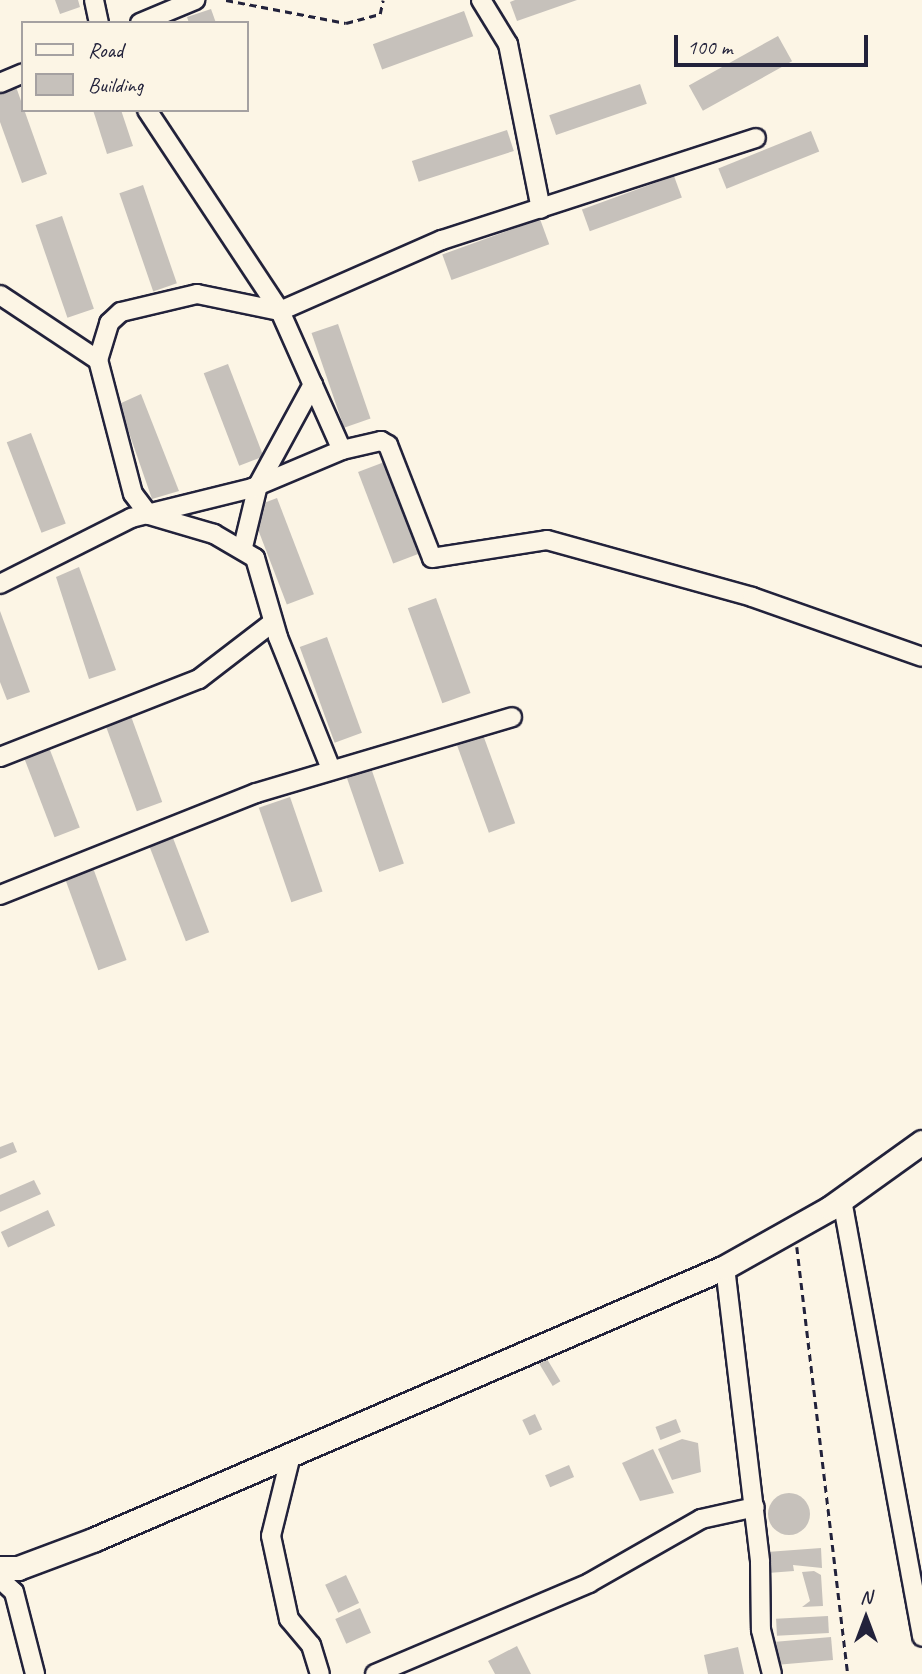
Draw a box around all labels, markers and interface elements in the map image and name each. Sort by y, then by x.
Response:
legend [21,21,248,112]
scale bar [677,21,871,65]
text: 100 m [687,34,732,60]
text: Road [88,37,123,63]
text: Building [88,72,143,98]
north arrow [831,1583,901,1653]
text: N [860,1585,872,1609]

